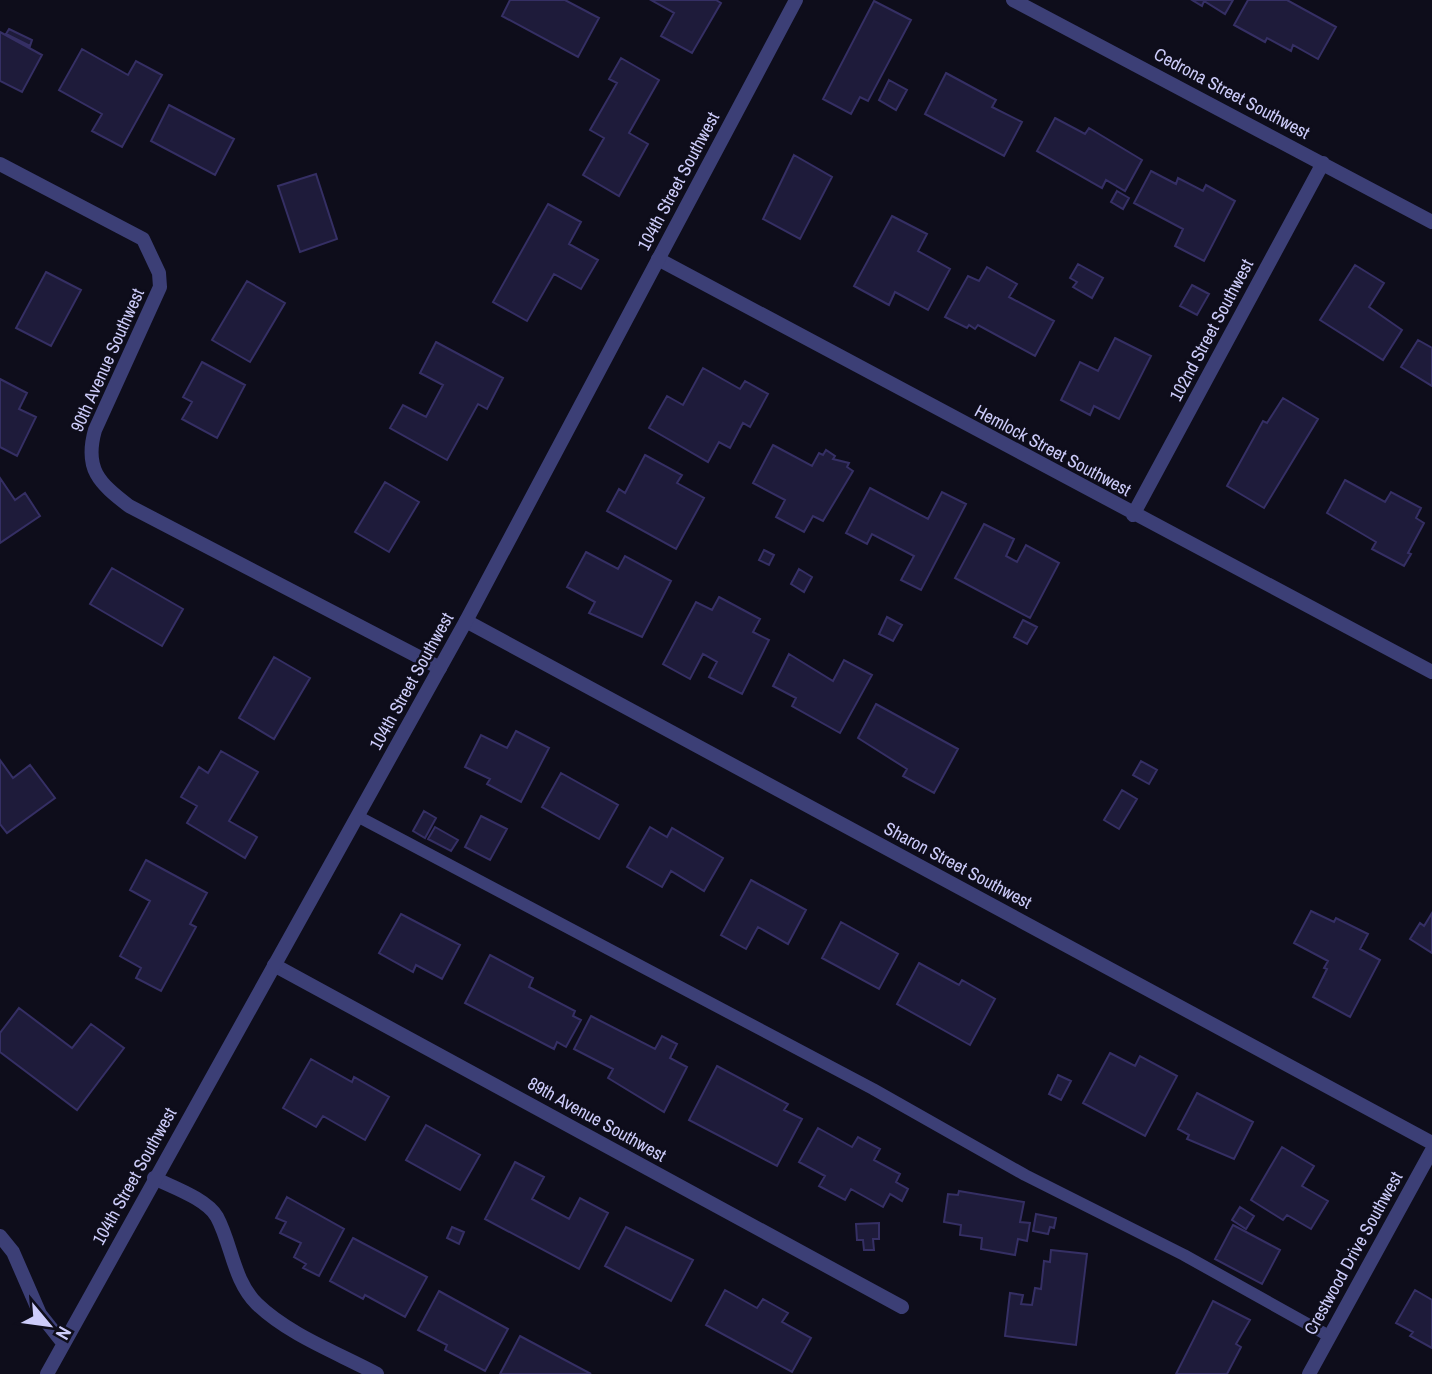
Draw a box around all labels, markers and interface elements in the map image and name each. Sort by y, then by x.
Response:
street label: Cedrona Street Southwest [1150,41,1314,145]
street label: 104th Street Southwest [631,107,725,255]
street label: 102nd Street Southwest [1163,255,1259,405]
street label: 90th Avenue Southwest [64,284,150,436]
street label: Hemlock Street Southwest [970,398,1136,502]
street label: 104th Street Southwest [363,608,459,754]
street label: Sharon Street Southwest [880,815,1036,915]
street label: 89th Avenue Southwest [523,1071,671,1167]
street label: 104th Street Southwest [86,1103,182,1249]
street label: Crestwood Drive Southwest [1298,1167,1408,1339]
north arrow [14,1290,84,1360]
text: N [50,1322,78,1344]

